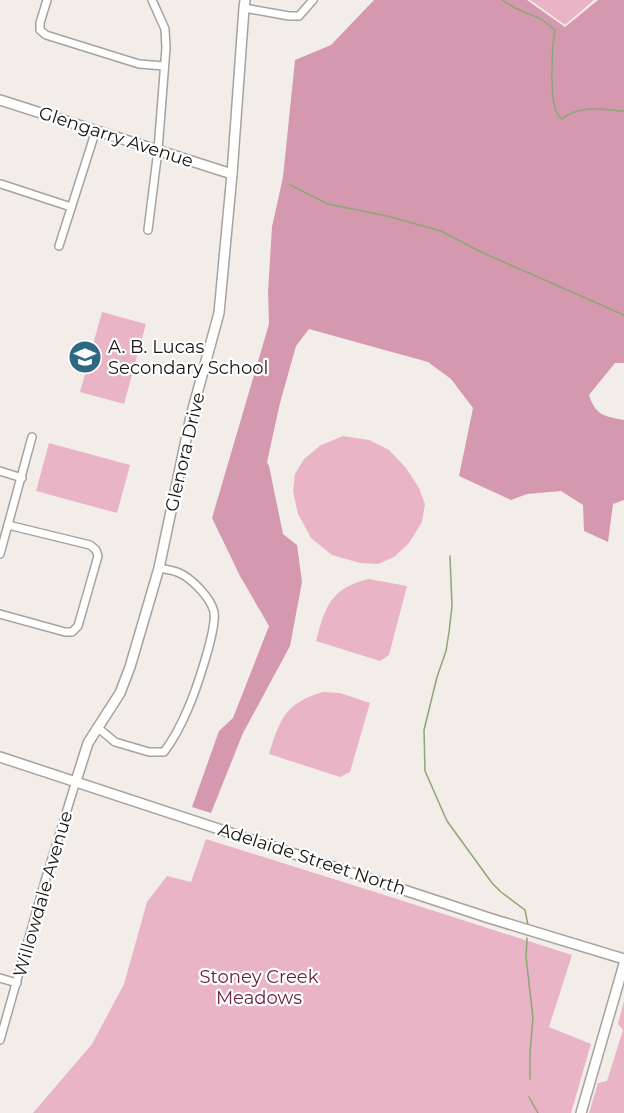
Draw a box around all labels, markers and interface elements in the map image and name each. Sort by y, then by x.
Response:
street label: Glengarry Avenue [36,102,196,172]
place label: A. B. Lucas Secondary School [108,336,268,379]
school or university icon: A. B. Lucas Secondary School [67,339,103,375]
street label: Glenora Drive [161,390,209,514]
street label: Willowdale Avenue [9,808,77,980]
street label: Adelaide Street North [215,818,409,900]
park label: Stoney Creek Meadows [200,966,319,1009]

